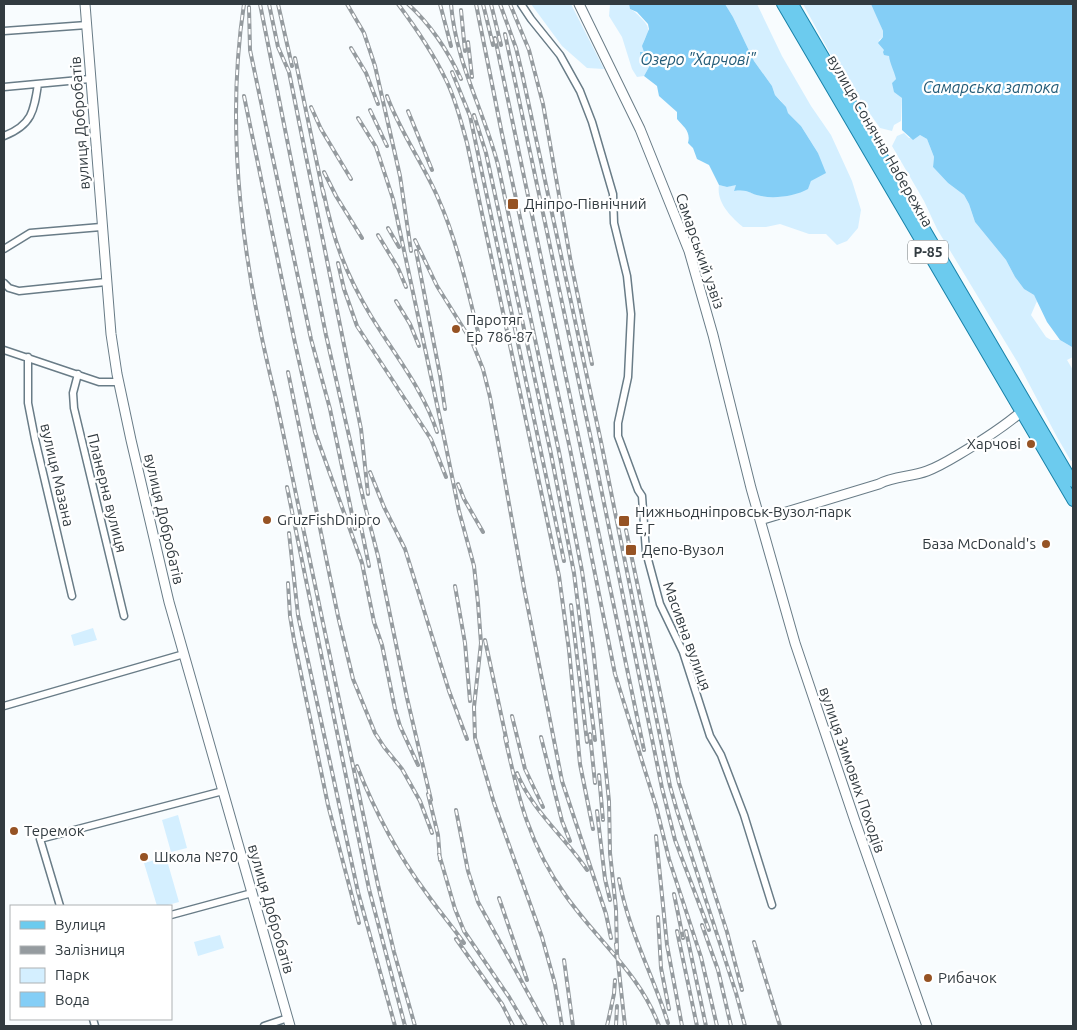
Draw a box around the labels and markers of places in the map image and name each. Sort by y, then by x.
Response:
place label: Дніпро-Північний [524,195,647,212]
marker: Дніпро-Північний [506,197,520,211]
place label: Паротяг Ер 786-87 [466,311,533,345]
marker: Паротяг Ер 786-87 [450,323,462,335]
place label: Харчові [967,435,1021,452]
marker: Харчові [1025,438,1037,450]
place label: Нижньодніпровськ-Вузол-парк Е,Г [635,503,852,537]
place label: GruzFishDnipro [277,511,381,528]
marker: GruzFishDnipro [261,514,273,526]
marker: Нижньодніпровськ-Вузол-парк Е,Г [617,514,631,528]
place label: База McDonald's [922,535,1036,552]
marker: База McDonald's [1040,538,1052,550]
place label: Депо-Вузол [642,541,724,558]
marker: Депо-Вузол [624,543,638,557]
place label: Теремок [24,822,85,839]
marker: Теремок [8,825,20,837]
place label: Школа №70 [154,848,238,865]
marker: Школа №70 [138,851,150,863]
place label: Рибачок [938,969,997,986]
marker: Рибачок [922,972,934,984]

